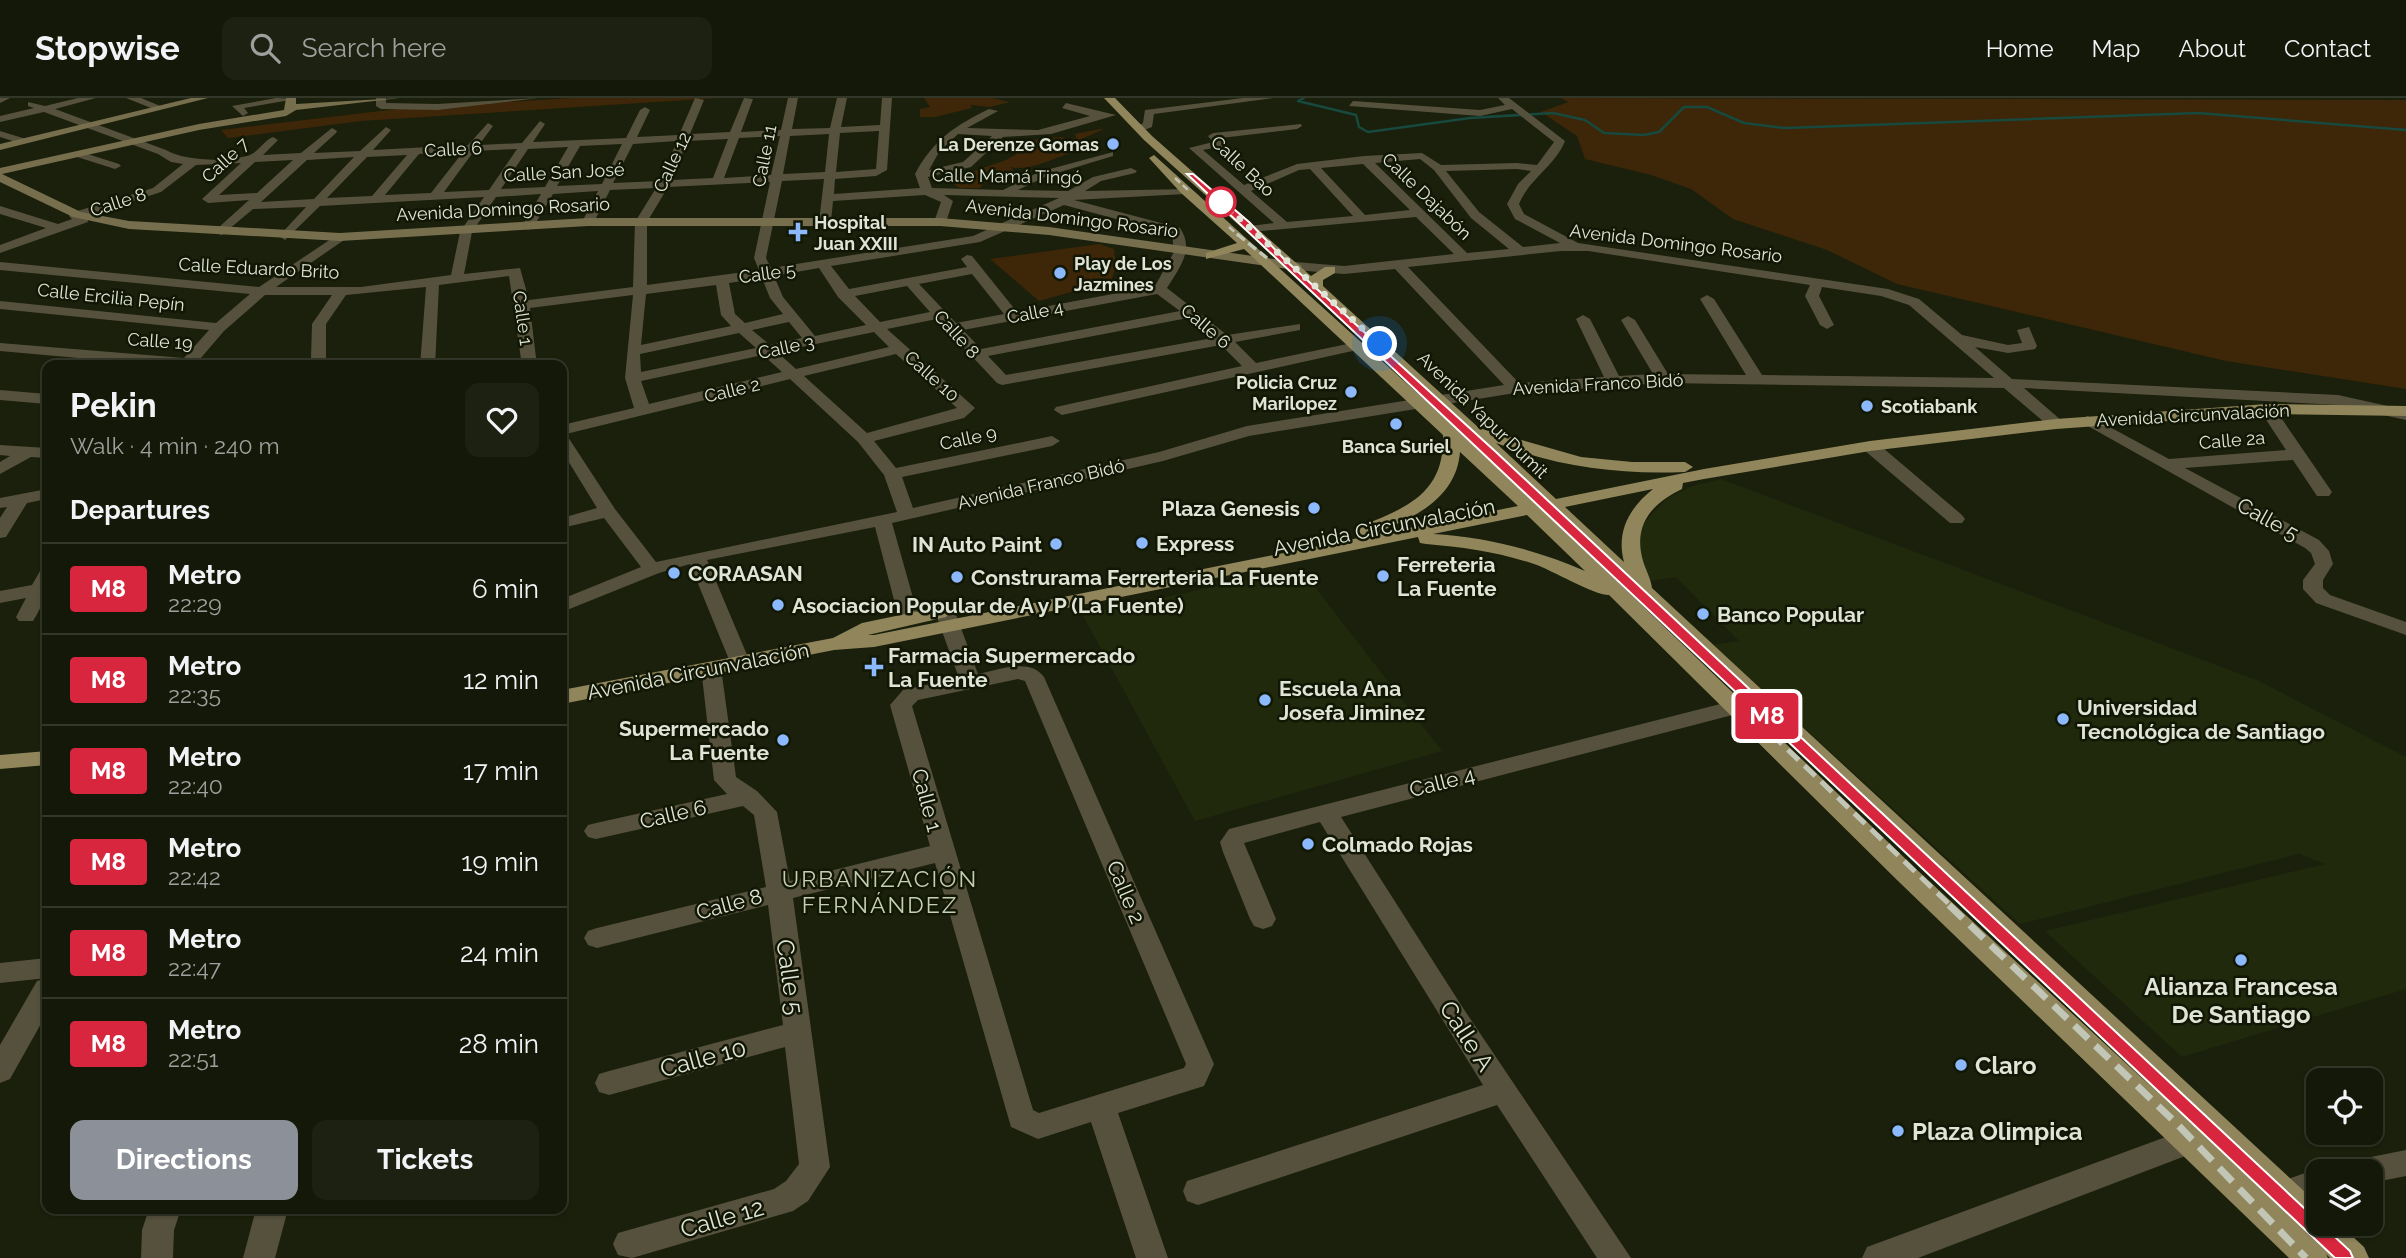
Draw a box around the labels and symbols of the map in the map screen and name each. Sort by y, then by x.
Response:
street label: Calle 11 [748,123,780,189]
street label: Calle 12 [649,128,695,196]
street label: Calle Bao [1207,131,1279,201]
street label: Calle 7 [197,133,253,187]
place label: La Derenze Gomas [938,134,1099,155]
marker: La Derenze Gomas [1105,136,1121,152]
street label: Calle 6 [424,137,483,161]
street label: Calle Dajabón [1378,148,1476,244]
street label: Calle San José [503,158,625,186]
street label: Calle Mamá Tingó [932,164,1083,188]
street label: Calle 8 [87,183,149,221]
unlabelled marker [1206,187,1236,217]
street label: Avenida Domingo Rosario [396,193,611,225]
street label: Avenida Domingo Rosario [965,195,1180,241]
place label: Hospital Juan XXIII [814,212,898,254]
street label: Avenida Domingo Rosario [1569,220,1784,266]
marker: Hospital Juan XXIII [788,222,808,242]
street label: Calle Eduardo Brito [178,253,340,283]
place label: Play de Los Jazmines [1074,253,1172,295]
street label: Calle 5 [737,259,797,287]
marker: Play de Los Jazmines [1052,265,1068,281]
street label: Calle Ercilia Pepín [36,279,186,315]
street label: Calle 1 [509,289,537,347]
street label: Calle 4 [1005,296,1065,328]
street label: Calle 6 [1177,299,1235,353]
street label: Calle 8 [930,306,984,362]
your location [1362,326,1397,361]
street label: Calle 19 [127,328,193,354]
street label: Calle 3 [756,331,816,363]
street label: Calle 10 [901,346,963,406]
street label: Avenida Yapur Dumit [1413,347,1553,483]
street label: Avenida Franco Bidó [1512,369,1684,399]
place label: Policia Cruz Marilopez [1236,372,1337,414]
street label: Calle 2 [702,373,762,407]
marker: Policia Cruz Marilopez [1343,384,1359,400]
place label: Scotiabank [1881,396,1978,417]
marker: Scotiabank [1859,398,1875,414]
street label: Avenida Circunvalación [2096,399,2290,431]
marker: Banca Suriel [1388,416,1404,432]
street label: Calle 9 [938,422,998,454]
street label: Calle 2a [2198,427,2266,453]
place label: Banca Suriel [1342,436,1450,457]
street label: Avenida Franco Bidó [955,454,1127,513]
street label: Calle 5 [2233,492,2303,546]
street label: Avenida Circunvalación [1271,493,1497,561]
place label: Plaza Genesis [1162,496,1300,521]
marker: Plaza Genesis [1306,500,1322,516]
place label: Express [1156,531,1234,556]
place label: IN Auto Paint [912,532,1042,557]
marker: Express [1134,535,1150,551]
marker: IN Auto Paint [1048,536,1064,552]
place label: Ferreteria La Fuente [1397,552,1497,601]
place label: CORAASAN [688,561,803,586]
marker: CORAASAN [666,565,682,581]
place label: Construrama Ferrerteria La Fuente [971,565,1319,590]
marker: Ferreteria La Fuente [1375,568,1391,584]
marker: Construrama Ferrerteria La Fuente [949,569,965,585]
place label: Asociacion Popular de A y P (La Fuente) [792,593,1184,618]
marker: Asociacion Popular de A y P (La Fuente) [770,597,786,613]
place label: Banco Popular [1717,602,1864,627]
marker: Banco Popular [1695,606,1711,622]
street label: Avenida Circunvalación [585,637,811,705]
place label: Farmacia Supermercado La Fuente [888,643,1136,692]
marker: Farmacia Supermercado La Fuente [866,659,882,675]
place label: Escuela Ana Josefa Jiminez [1279,676,1425,725]
marker: Escuela Ana Josefa Jiminez [1257,692,1273,708]
line badge: M8 [1736,693,1798,739]
place label: Universidad Tecnológica de Santiago [2077,695,2325,744]
marker: Universidad Tecnológica de Santiago [2055,711,2071,727]
place label: Supermercado La Fuente [619,716,769,765]
marker: Supermercado La Fuente [775,732,791,748]
street label: Calle 4 [1407,762,1477,802]
street label: Calle 1 [907,766,947,834]
street label: Calle 6 [637,794,709,834]
place label: Colmado Rojas [1322,832,1473,857]
marker: Colmado Rojas [1300,836,1316,852]
street label: Calle 2 [1102,857,1150,927]
district label: URBANIZACIÓN FERNÁNDEZ [782,865,978,918]
street label: Calle 8 [693,883,765,925]
street label: Calle 5 [770,937,810,1017]
marker: Alianza Francesa De Santiago [2233,952,2249,968]
place label: Alianza Francesa De Santiago [2144,972,2338,1029]
street label: Calle A [1434,995,1500,1077]
street label: Calle 10 [657,1033,749,1083]
place label: Claro [1975,1051,2037,1080]
marker: Claro [1953,1057,1969,1073]
place label: Plaza Olimpica [1912,1117,2083,1146]
marker: Plaza Olimpica [1890,1123,1906,1139]
street label: Calle 12 [677,1192,767,1244]

